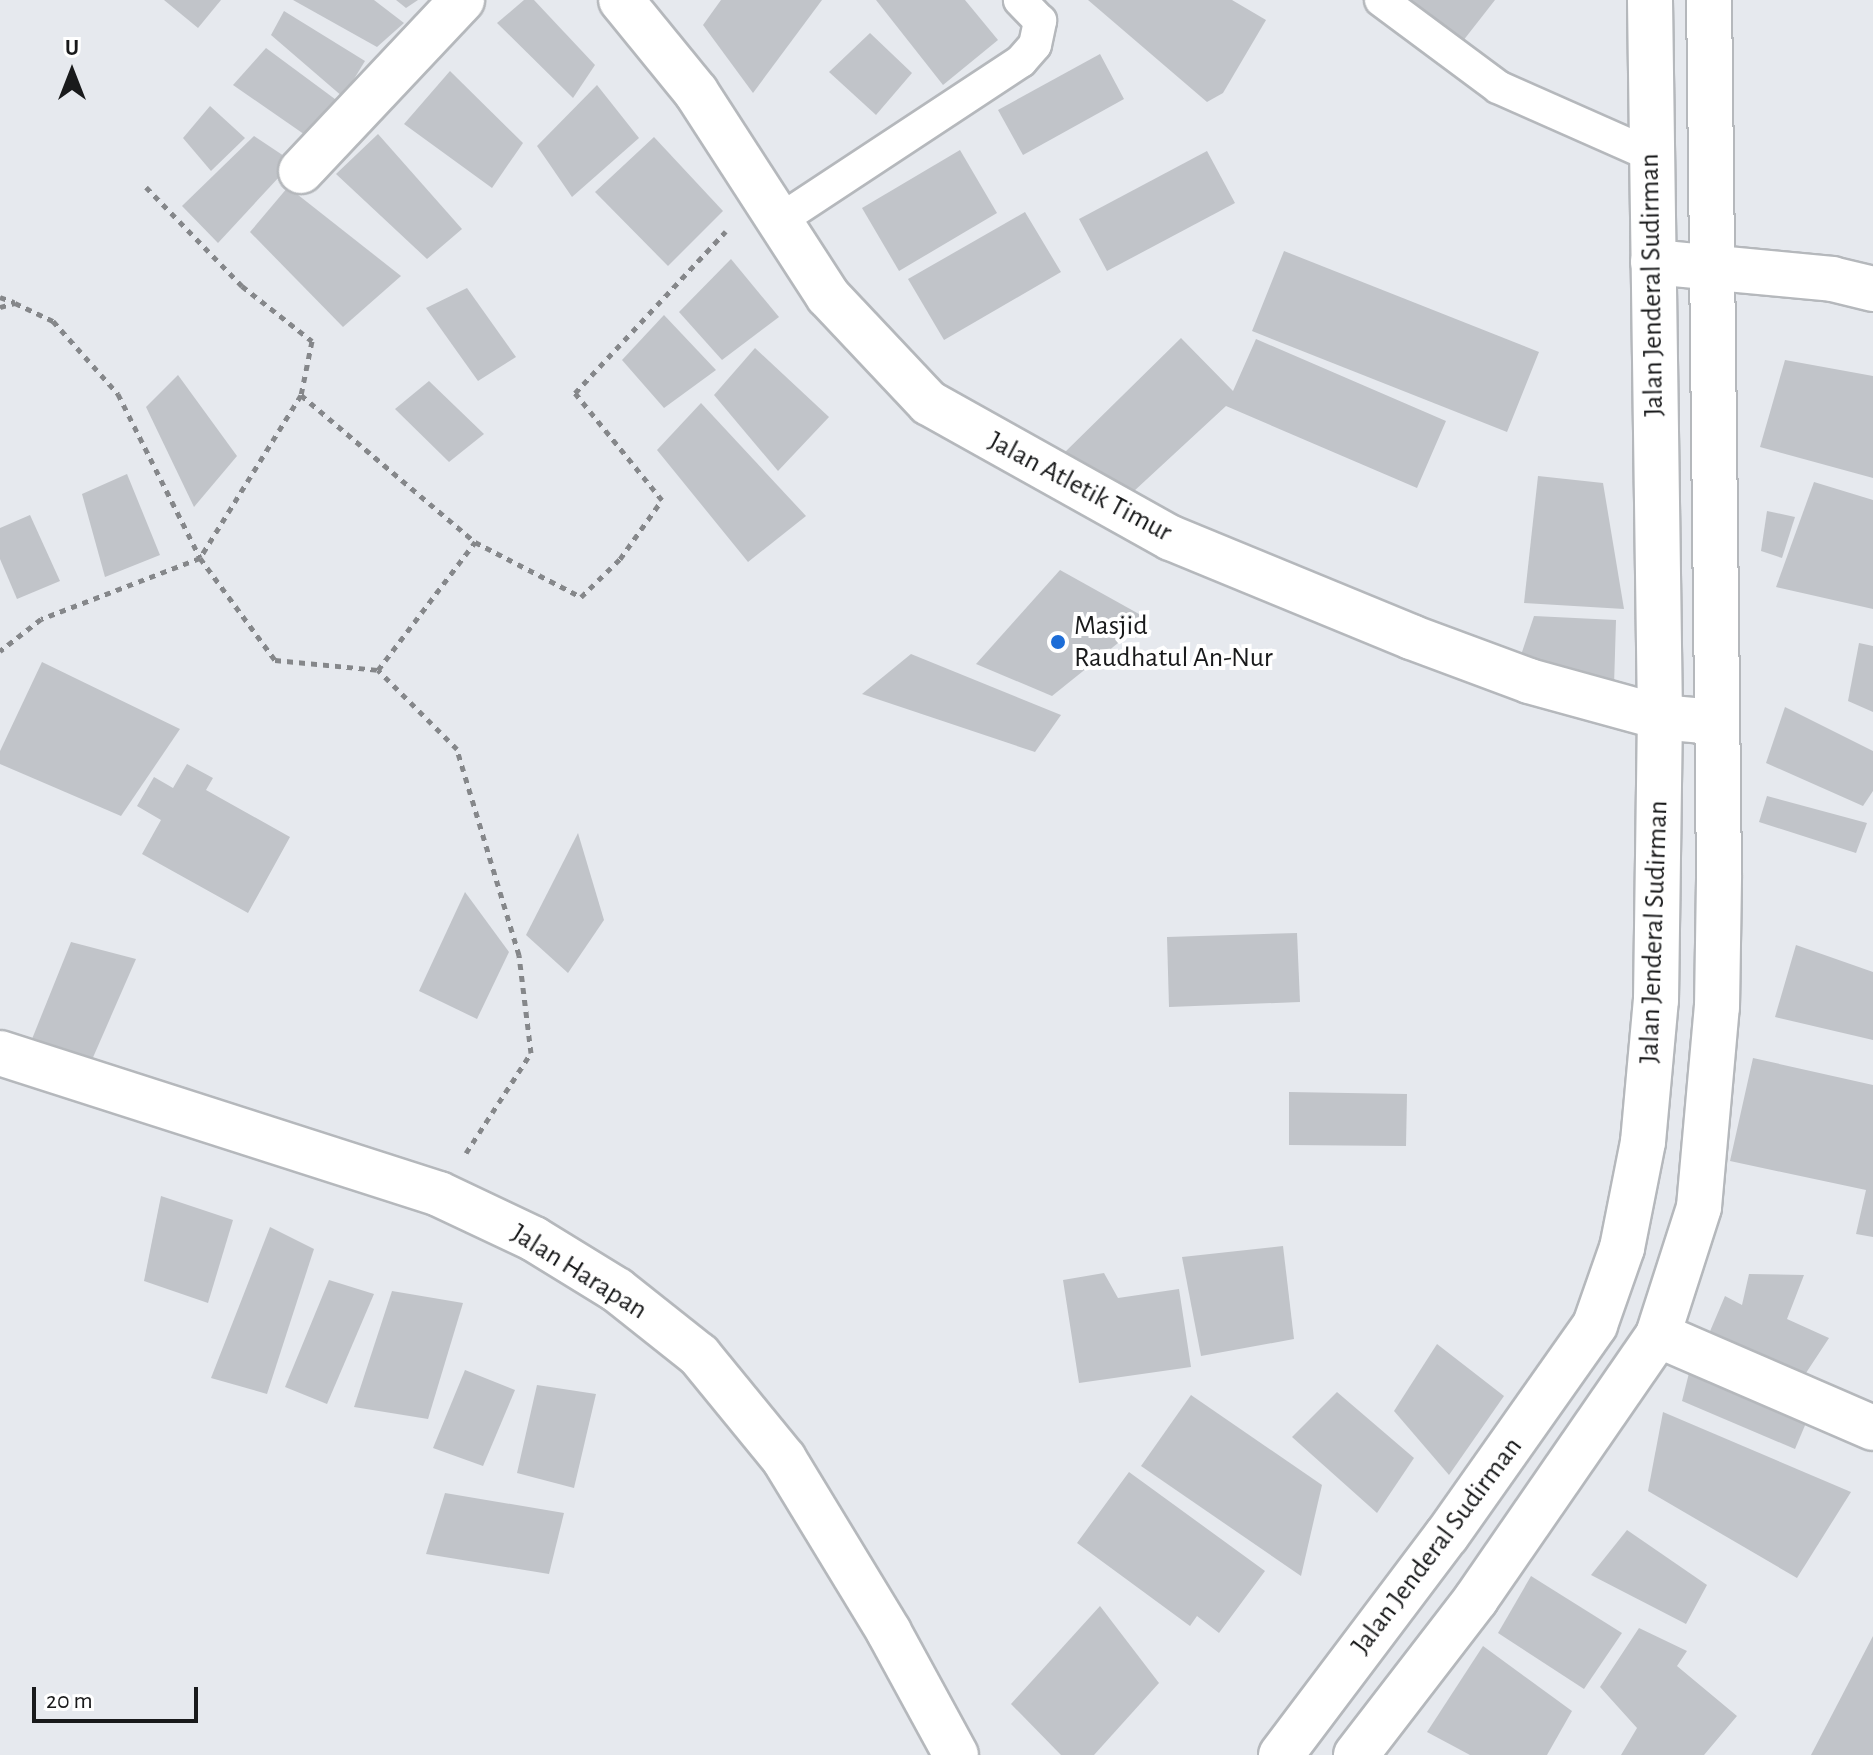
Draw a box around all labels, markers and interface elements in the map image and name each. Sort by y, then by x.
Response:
north arrow [32,32,112,112]
text: U [65,37,79,59]
street label: Jalan Jenderal Sudirman [1633,153,1671,417]
street label: Jalan Atletik Timur [982,424,1178,550]
place label: Masjid Raudhatul An-Nur [1074,609,1273,675]
marker: Masjid Raudhatul An-Nur [1049,633,1067,651]
street label: Jalan Jenderal Sudirman [1633,800,1675,1064]
street label: Jalan Harapan [505,1217,653,1327]
street label: Jalan Jenderal Sudirman [1344,1431,1530,1661]
scale bar [36,1671,202,1721]
text: 20 m [46,1689,93,1713]

